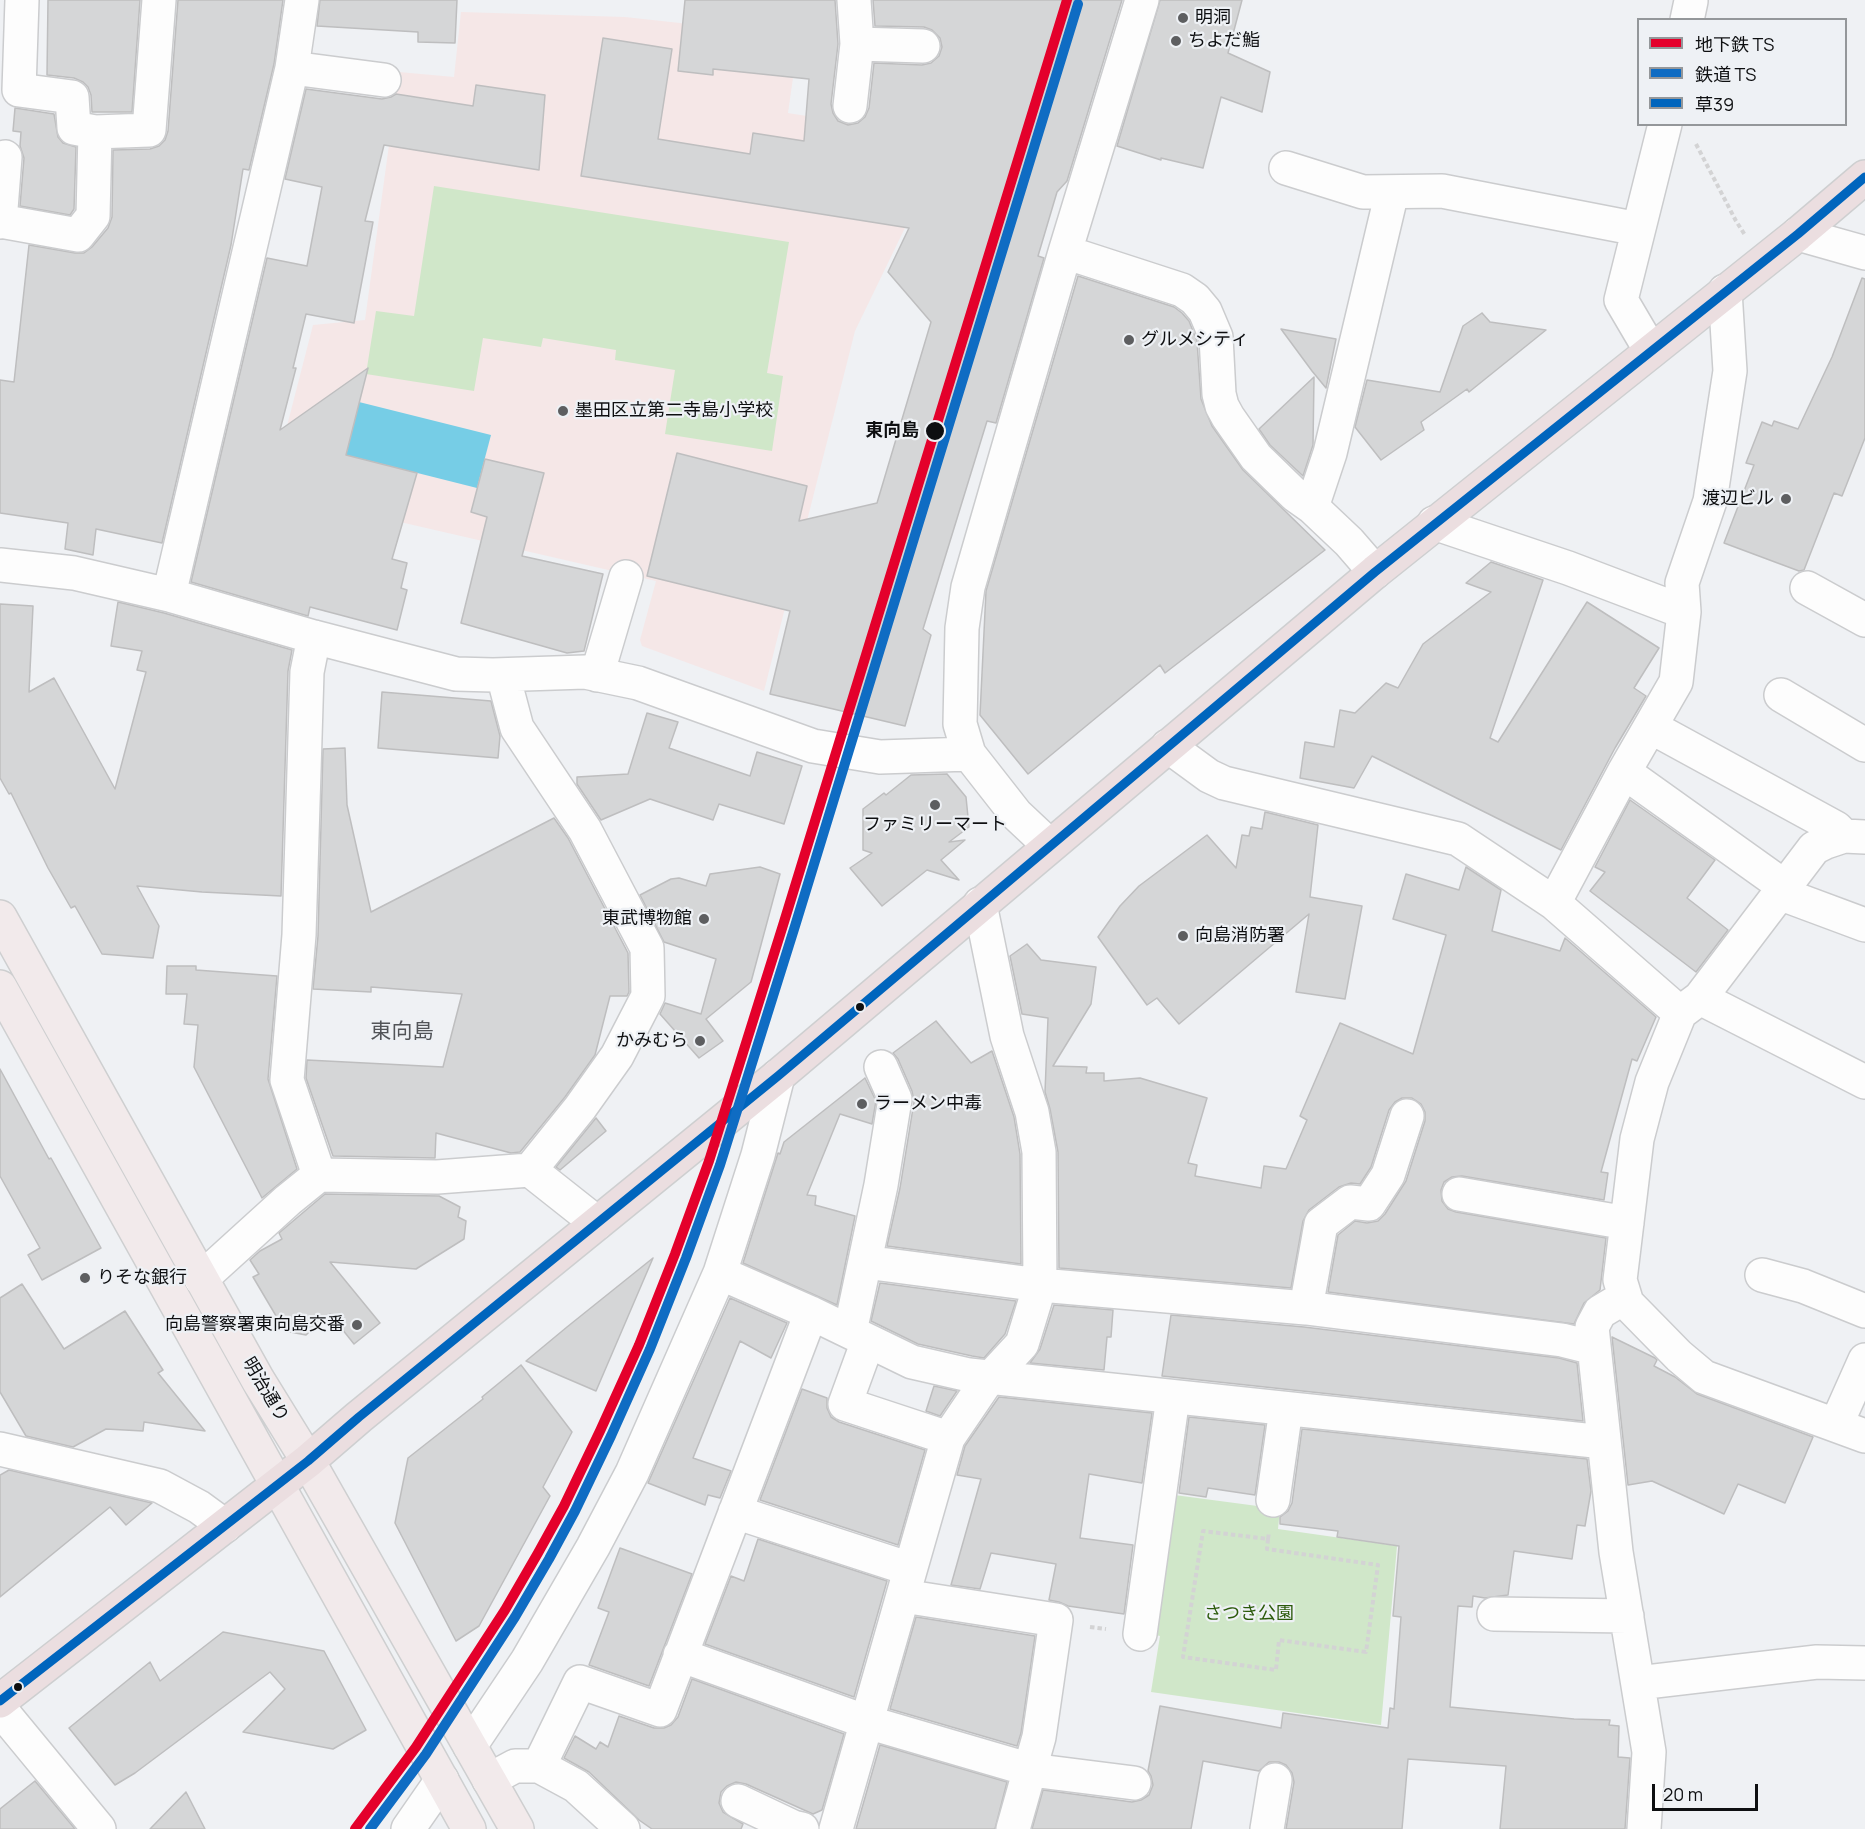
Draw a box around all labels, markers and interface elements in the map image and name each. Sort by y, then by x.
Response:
place label: 明洞 [1195,7,1231,29]
marker: 明洞 [1176,11,1190,25]
legend [1637,18,1847,126]
place label: ちよだ鮨 [1188,30,1260,52]
text: 地下鉄 TS [1695,32,1774,56]
marker: ちよだ鮨 [1169,34,1183,48]
text: 鉄道 TS [1695,62,1756,86]
text: 草39 [1695,92,1734,116]
place label: グルメシティ [1141,329,1249,351]
marker: グルメシティ [1122,333,1136,347]
place label: 墨田区立第二寺島小学校 [575,400,773,422]
marker: 墨田区立第二寺島小学校 [556,404,570,418]
place label: 東向島 [865,420,919,442]
marker: 東向島 [924,420,946,442]
place label: 渡辺ビル [1702,488,1774,510]
marker: 渡辺ビル [1779,492,1793,506]
marker: ファミリーマート [928,798,942,812]
place label: ファミリーマート [863,814,1007,836]
place label: 東武博物館 [602,908,692,930]
marker: 東武博物館 [697,912,711,926]
place label: 向島消防署 [1195,925,1285,947]
marker: 向島消防署 [1176,929,1190,943]
unlabelled marker [854,1001,866,1013]
district label: 東向島 [371,1019,433,1045]
place label: かみむら [616,1030,688,1052]
marker: かみむら [693,1034,707,1048]
place label: ラーメン中毒 [874,1093,982,1115]
marker: ラーメン中毒 [855,1097,869,1111]
place label: りそな銀行 [97,1267,187,1289]
marker: りそな銀行 [78,1271,92,1285]
place label: 向島警察署東向島交番 [165,1314,345,1336]
marker: 向島警察署東向島交番 [350,1318,364,1332]
street label: 明治通り [237,1354,293,1426]
park label: さつき公園 [1204,1603,1294,1625]
unlabelled marker [12,1681,24,1693]
scale bar [1655,1772,1762,1810]
text: 20 m [1663,1782,1703,1806]

